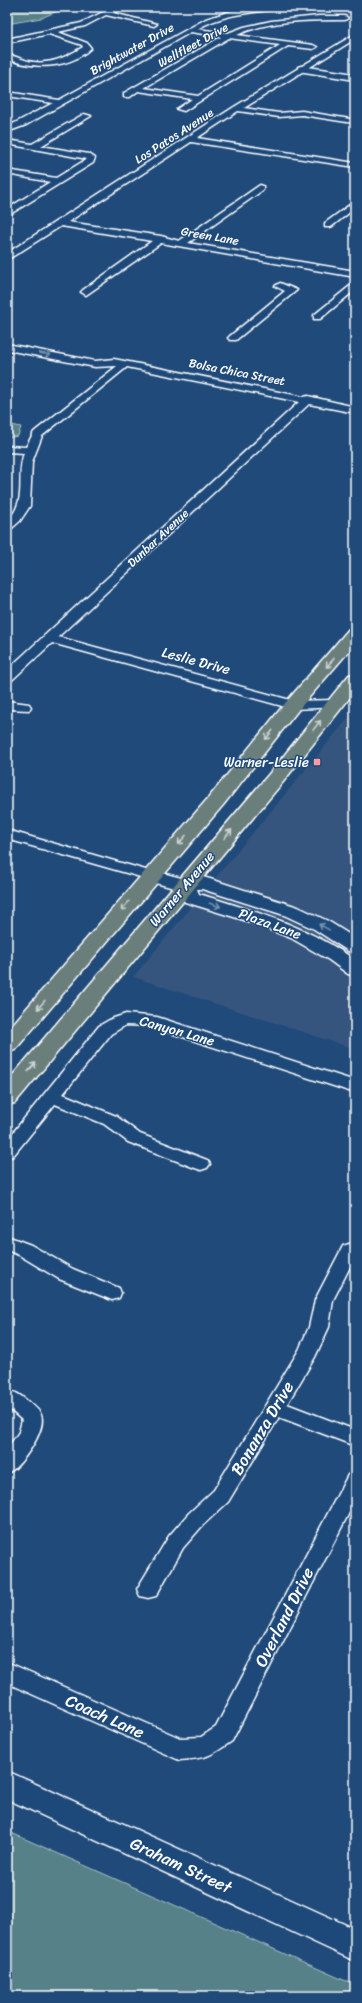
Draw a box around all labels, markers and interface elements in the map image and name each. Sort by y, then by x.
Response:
street label: Wellfleet Drive [153,16,233,74]
street label: Brightwater Drive [86,17,178,81]
street label: Los Patos Avenue [130,102,218,170]
street label: Green Lane [179,220,241,252]
one-way arrow [38,351,51,359]
street label: Bolsa Chica Street [187,352,287,392]
street label: Dunbar Avenue [122,503,194,573]
street label: Leslie Drive [159,640,233,682]
one-way arrow [325,658,334,668]
one-way arrow [313,720,322,731]
one-way arrow [265,730,273,741]
place label: Warner-Leslie [224,750,309,775]
marker: Warner-Leslie [312,757,322,767]
one-way arrow [224,829,233,840]
one-way arrow [178,834,187,845]
street label: Warner Avenue [143,846,221,932]
one-way arrow [121,901,130,911]
street label: Plaza Lane [235,901,305,947]
one-way arrow [209,902,221,910]
one-way arrow [318,923,330,931]
one-way arrow [37,1000,46,1010]
street label: Canyon Lane [136,1008,218,1054]
one-way arrow [28,1062,37,1073]
street label: Bonanza Drive [222,1375,302,1481]
street label: Overland Drive [246,1561,322,1672]
street label: Coach Lane [61,1685,150,1747]
street label: Graham Street [125,1828,238,1902]

